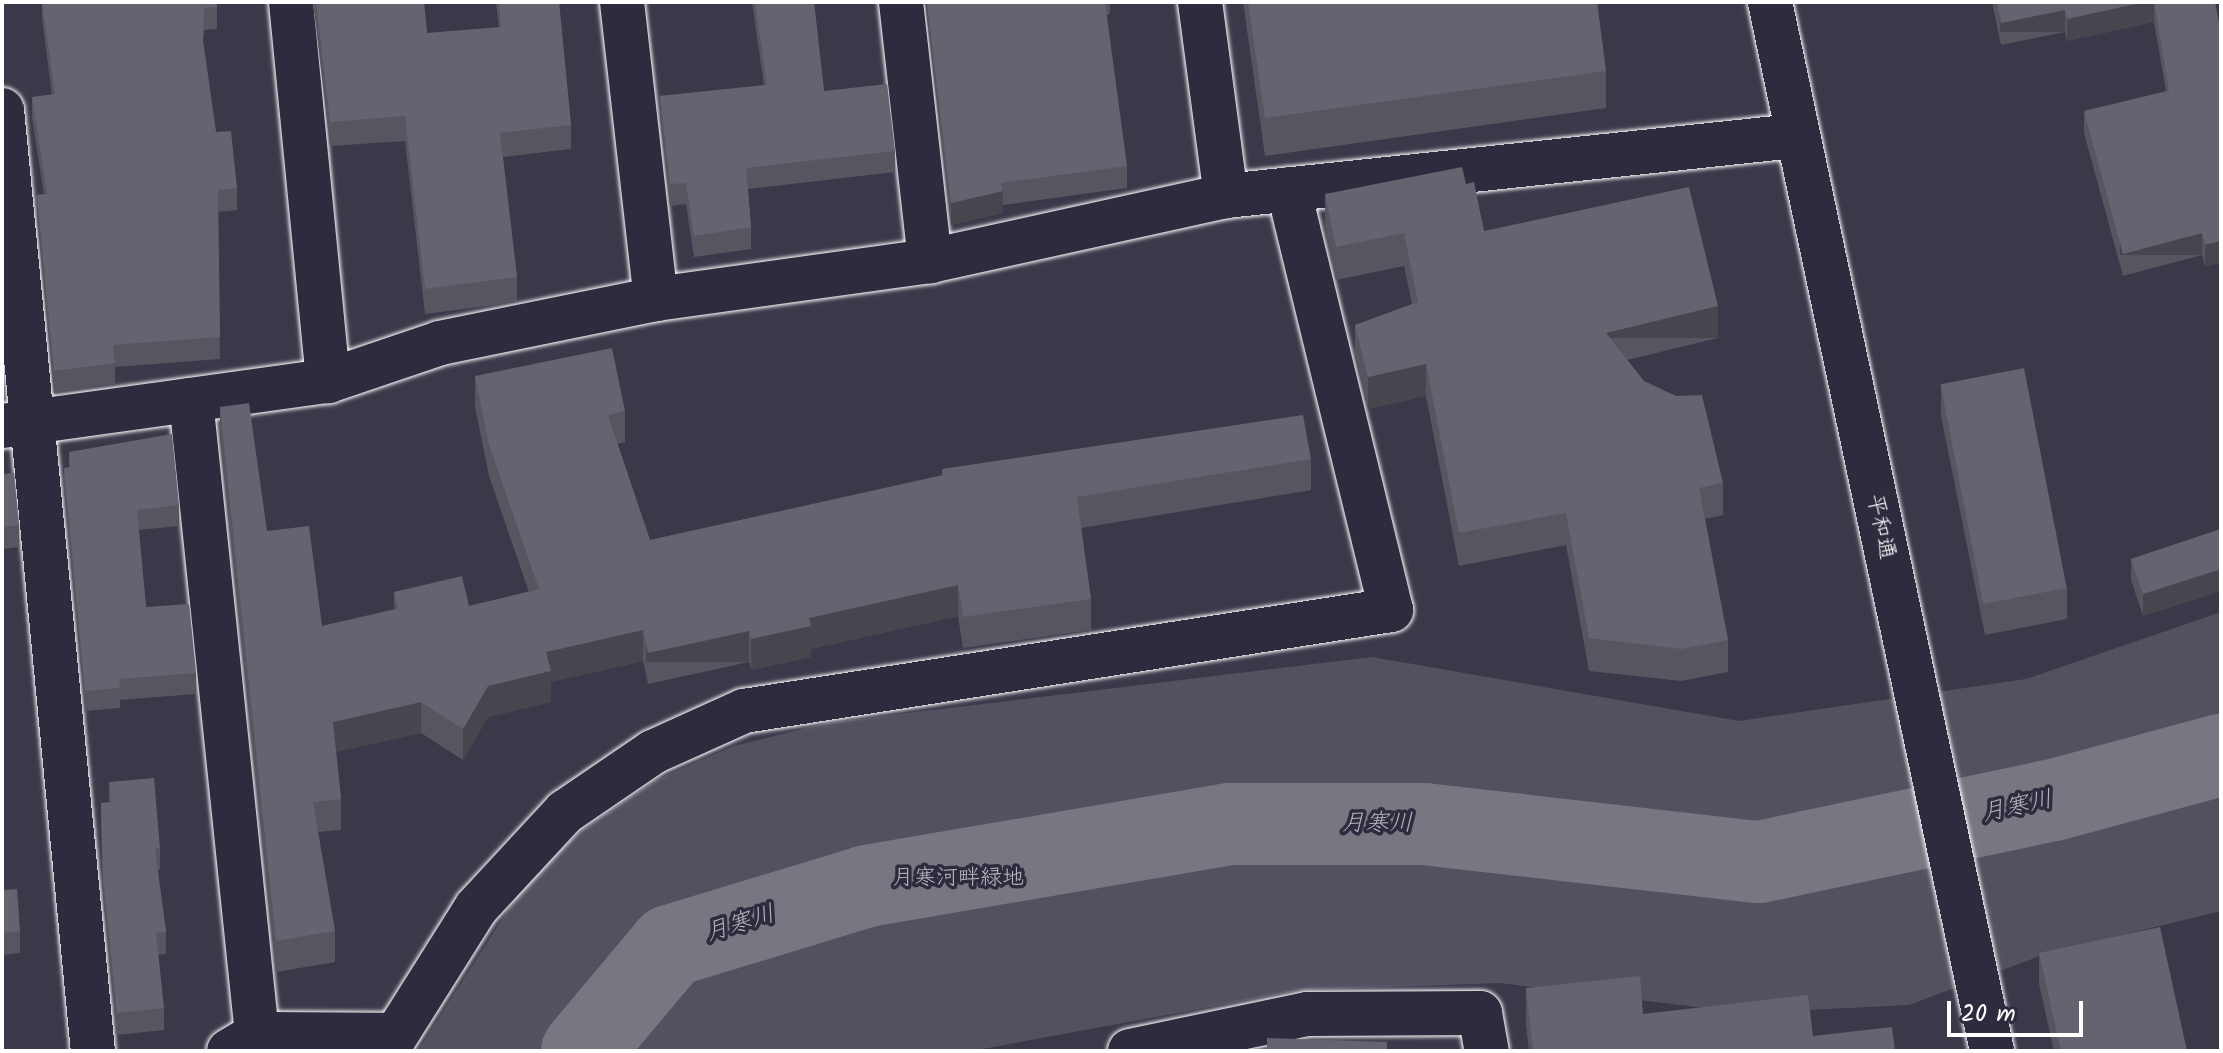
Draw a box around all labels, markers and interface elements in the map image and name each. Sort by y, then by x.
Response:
street label: 平和通 [1860,492,1900,562]
water label: 月寒川 [1979,785,2055,829]
water label: 月寒川 [1341,810,1413,838]
park label: 月寒河畔緑地 [892,866,1024,892]
water label: 月寒川 [701,900,779,948]
scale bar [1951,985,2087,1035]
text: 20 m [1961,995,2016,1034]

